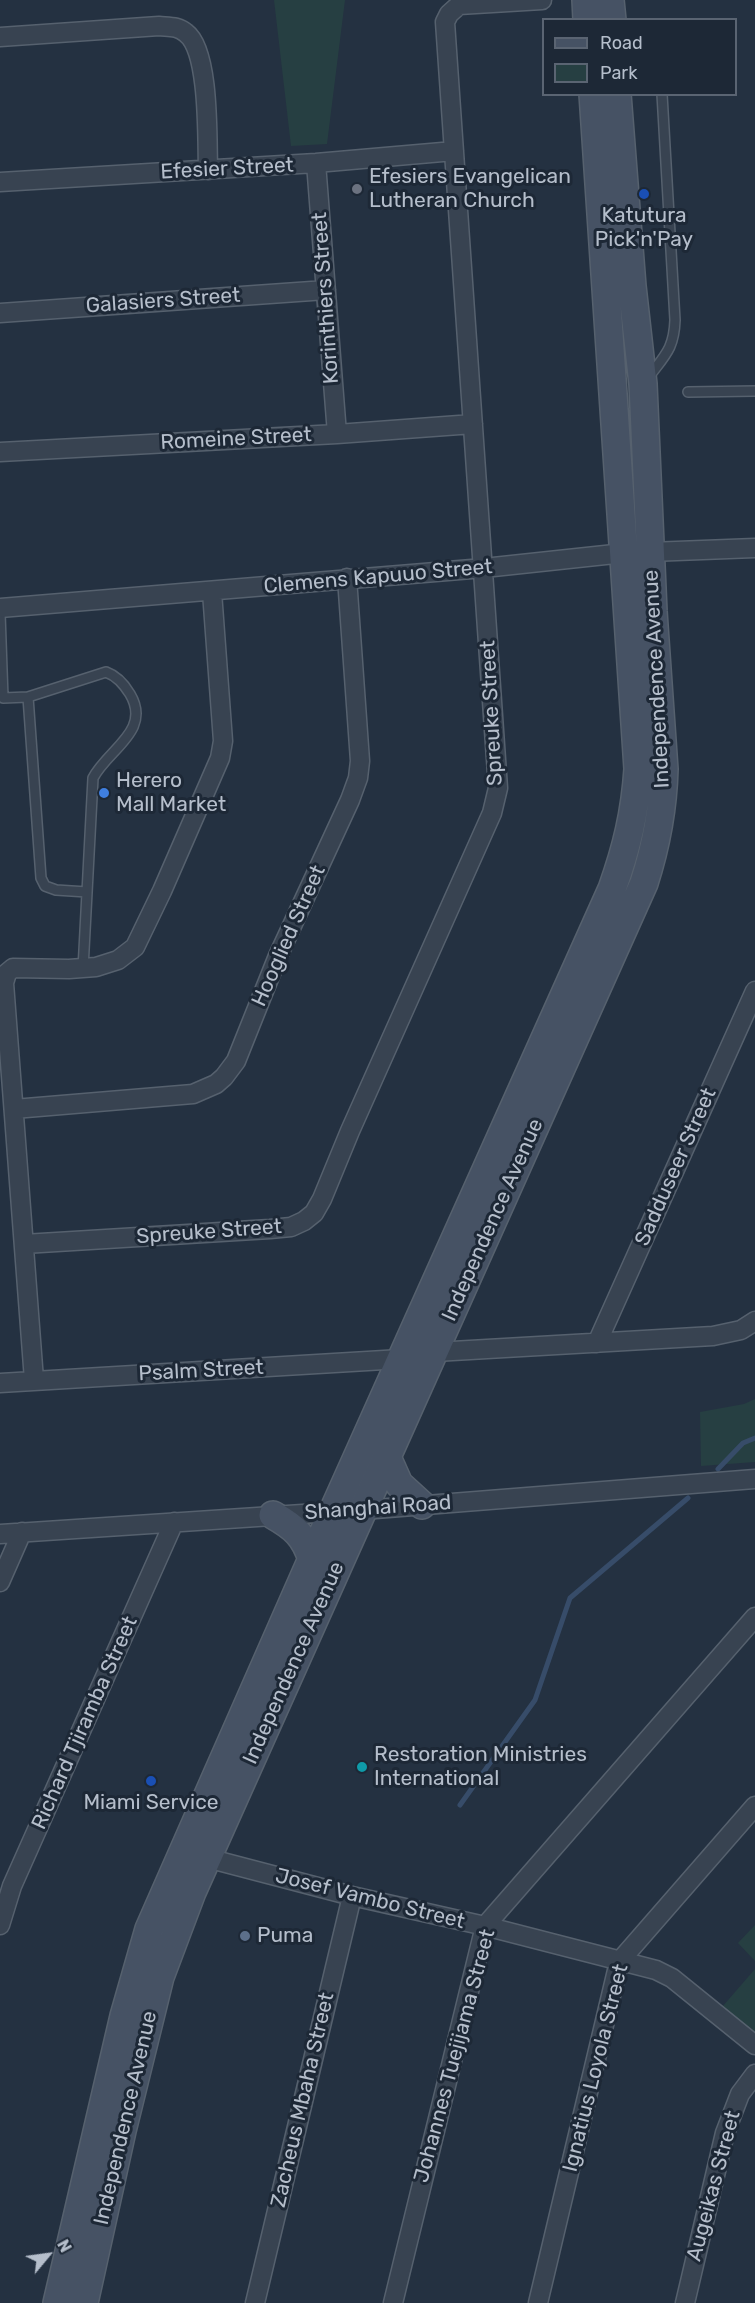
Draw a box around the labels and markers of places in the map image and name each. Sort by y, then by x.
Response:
place label: Efesiers Evangelican Lutheran Church [369,164,571,214]
marker: Efesiers Evangelican Lutheran Church [350,182,364,196]
marker: Katutura Pick'n'Pay [637,187,651,201]
place label: Katutura Pick'n'Pay [595,203,693,253]
place label: Herero Mall Market [116,768,226,818]
marker: Herero Mall Market [97,786,111,800]
place label: Restoration Ministries International [374,1742,587,1792]
marker: Restoration Ministries International [355,1760,369,1774]
marker: Miami Service [144,1774,158,1788]
place label: Miami Service [83,1790,219,1816]
place label: Puma [257,1923,313,1949]
marker: Puma [238,1929,252,1943]

